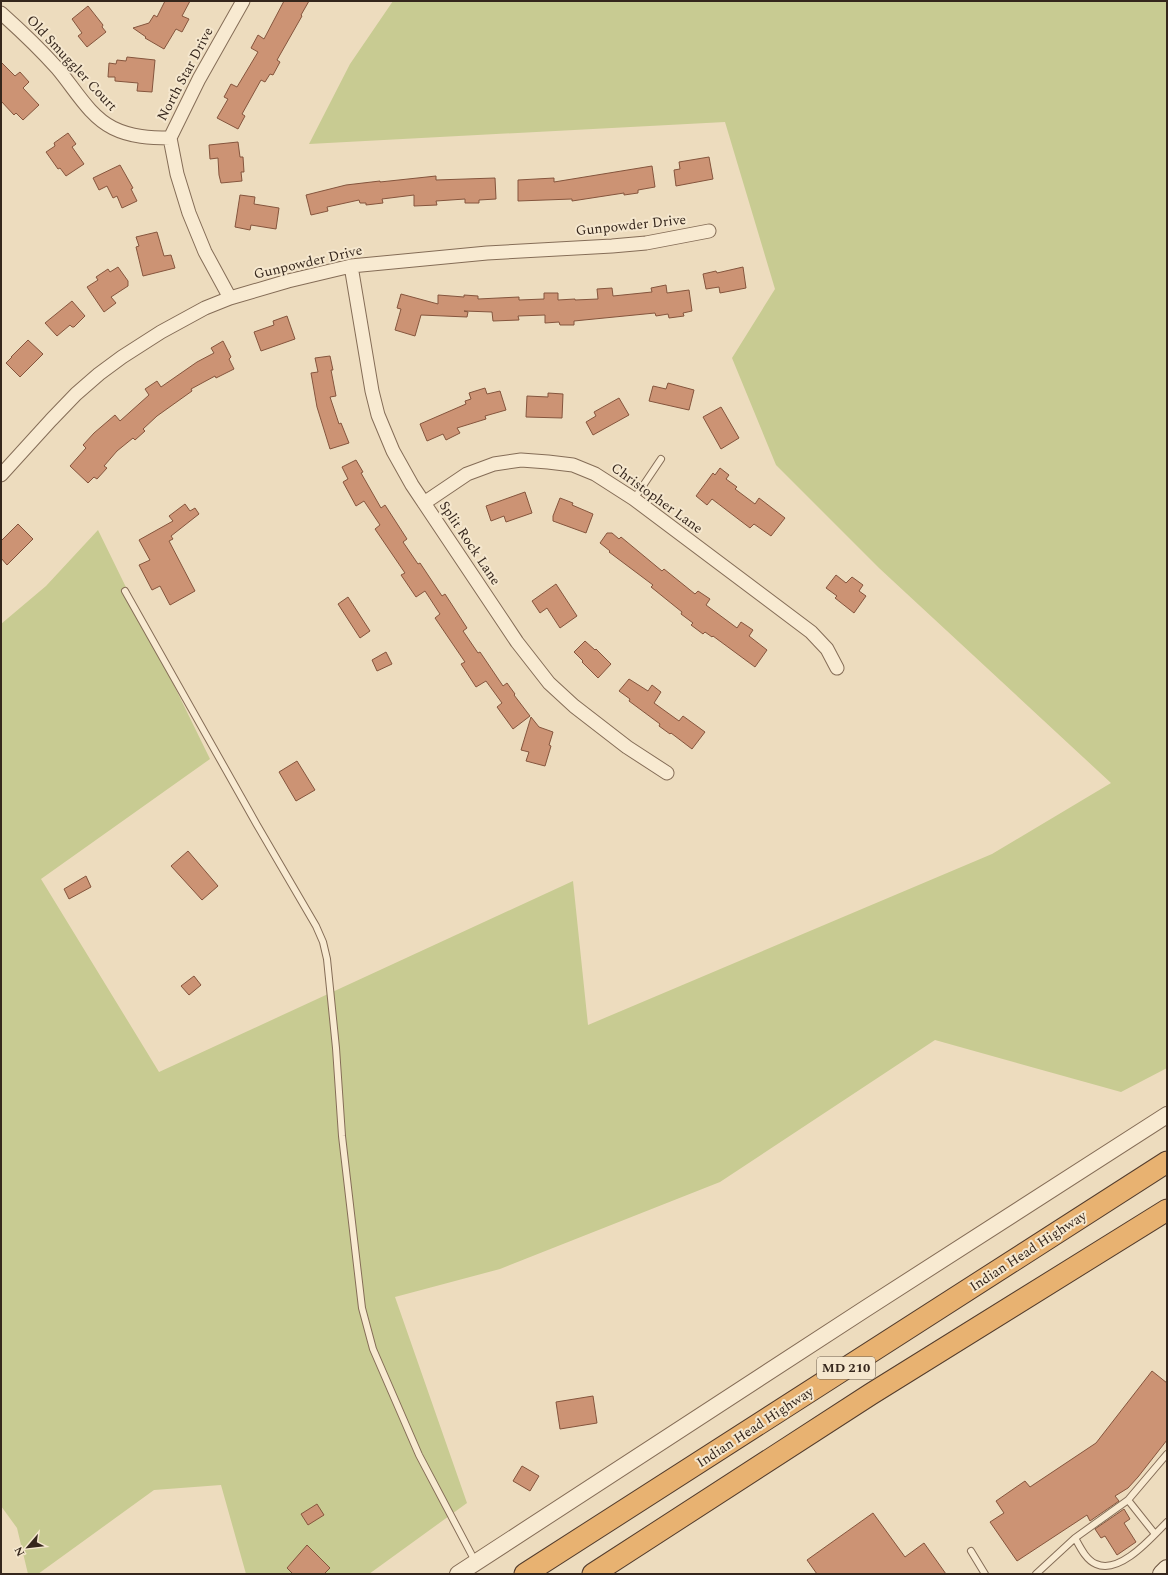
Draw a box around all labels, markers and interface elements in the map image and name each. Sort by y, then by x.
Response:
street label: Old Smuggler Court [22,10,122,116]
street label: North Star Drive [151,23,219,125]
street label: Gunpowder Drive [575,209,687,241]
street label: Gunpowder Drive [252,239,365,285]
street label: Christopher Lane [607,457,708,539]
street label: Split Rock Lane [434,497,506,590]
street label: Indian Head Highway [965,1204,1092,1297]
road number: MD 210 [817,1357,875,1379]
street label: Indian Head Highway [692,1380,819,1473]
north arrow [8,1527,48,1567]
text: N [10,1543,29,1559]

